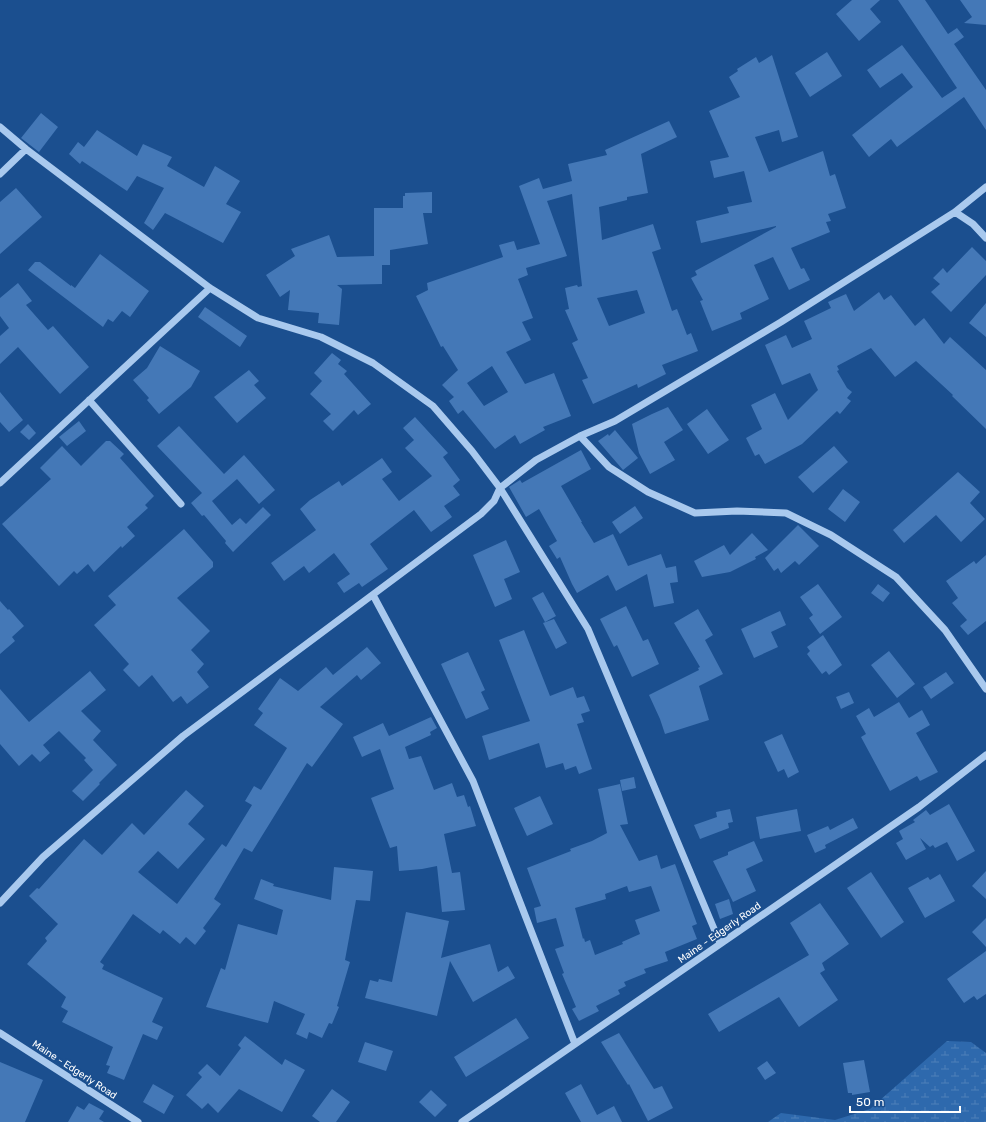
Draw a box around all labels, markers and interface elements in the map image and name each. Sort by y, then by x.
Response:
street label: Maine - Edgerly Road [676,900,763,966]
street label: Maine - Edgerly Road [30,1038,119,1102]
scale bar [850,1088,960,1114]
text: 50 m [856,1095,884,1109]

